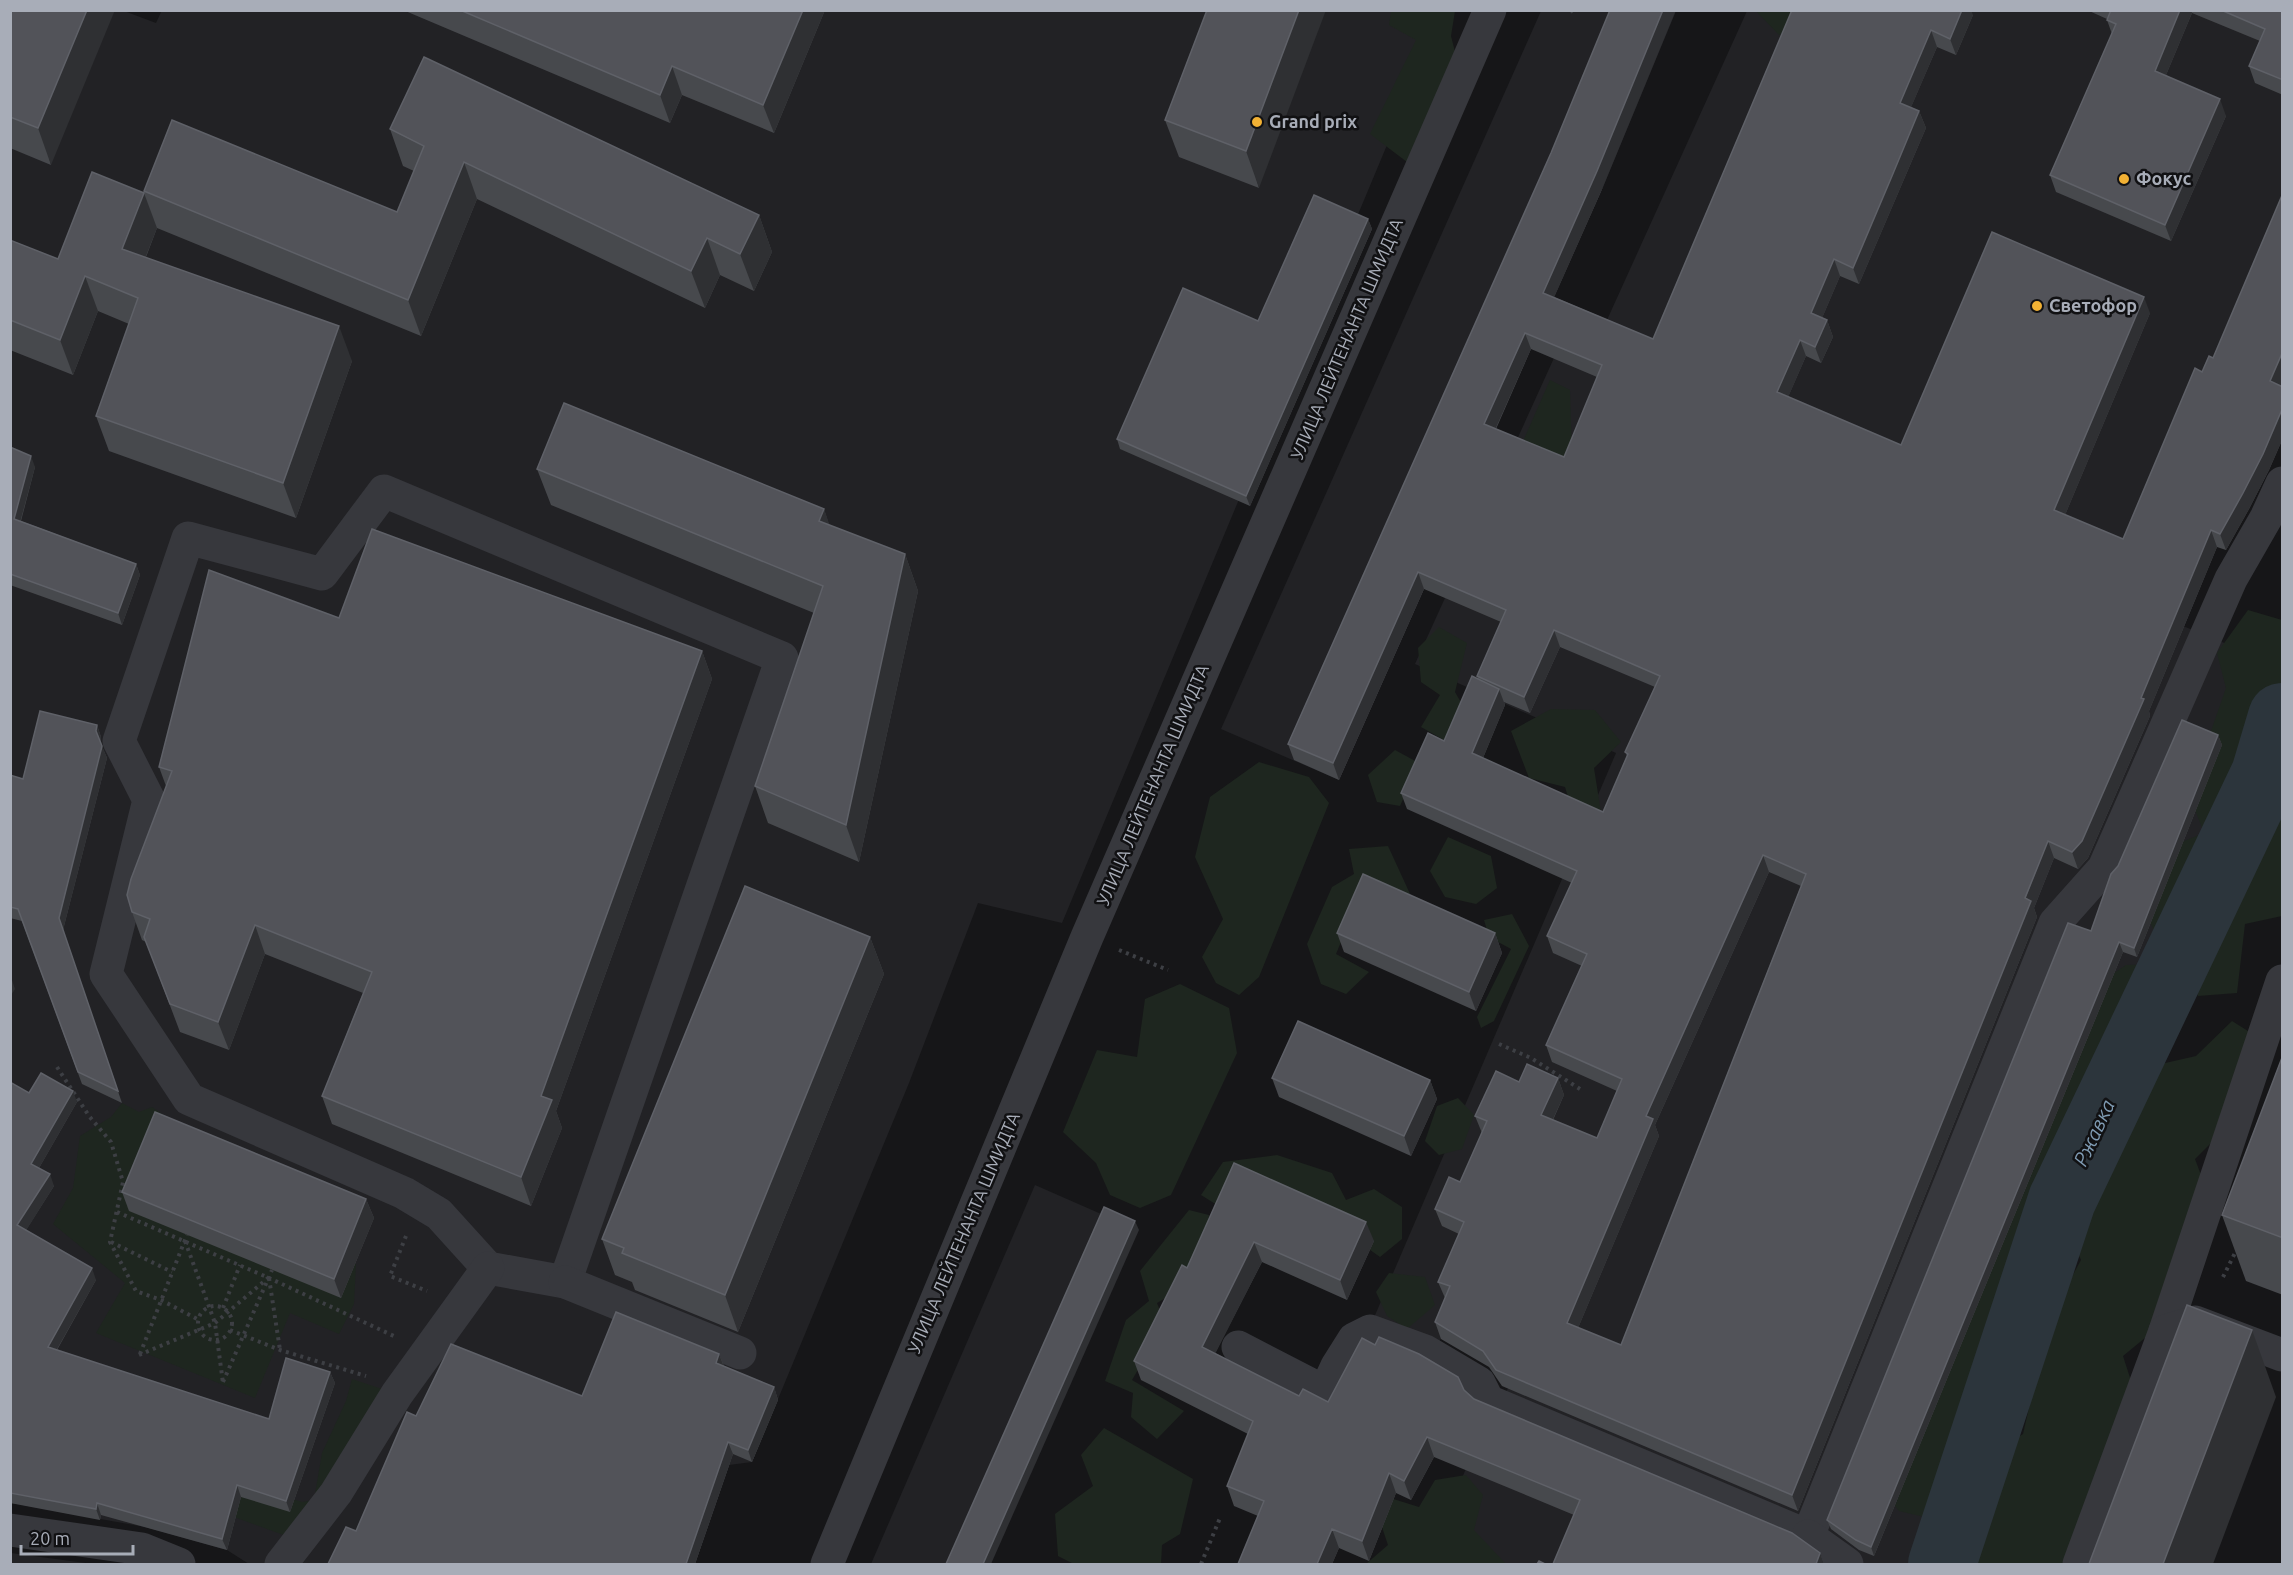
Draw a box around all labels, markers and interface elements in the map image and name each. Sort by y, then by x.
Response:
place label: Grand prix [1269,111,1357,131]
marker: Grand prix [1250,115,1264,129]
place label: Фокус [2136,168,2192,188]
marker: Фокус [2117,172,2131,186]
street label: УЛИЦА ЛЕЙТЕНАНТА ШМИДТА [1286,215,1406,462]
place label: Светофор [2049,295,2137,315]
marker: Светофор [2030,299,2044,313]
street label: УЛИЦА ЛЕЙТЕНАНТА ШМИДТА [1092,661,1212,908]
water label: Ржавка [2068,1096,2119,1170]
street label: УЛИЦА ЛЕЙТЕНАНТА ШМИДТА [903,1109,1023,1356]
scale bar [21,1518,134,1556]
text: 20 m [30,1528,70,1548]

